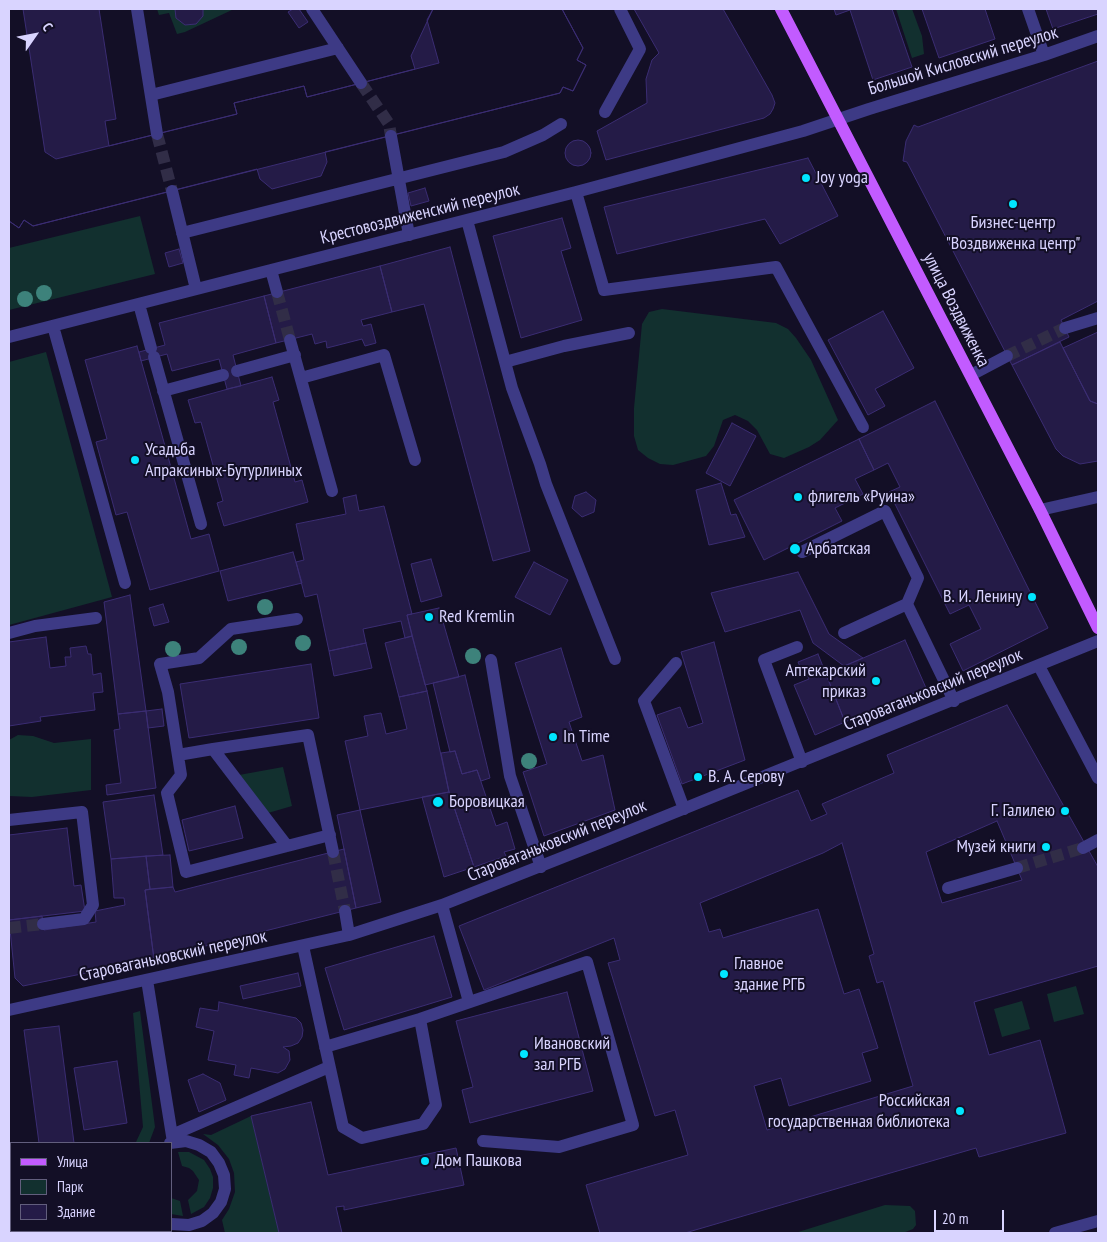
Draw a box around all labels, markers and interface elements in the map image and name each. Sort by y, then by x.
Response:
north arrow [10,10,60,60]
text: С [38,19,57,34]
street label: Большой Кисловский переулок [866,22,1060,100]
place label: Joy yoga [816,167,868,189]
marker: Joy yoga [800,172,812,184]
street label: Крестовоздвиженский переулок [318,179,522,249]
marker: Бизнес-центр "Воздвиженка центр" [1007,198,1019,210]
place label: Бизнес-центр "Воздвиженка центр" [946,212,1080,254]
street label: улица Воздвиженка [918,249,994,371]
place label: Усадьба Апраксиных-Бутурлиных [145,439,302,482]
marker: Усадьба Апраксиных-Бутурлиных [129,454,141,466]
place label: флигель «Руина» [808,486,915,508]
marker: флигель «Руина» [792,491,804,503]
place label: Арбатская [806,538,870,560]
marker: Арбатская [788,542,802,556]
place label: В. И. Ленину [943,586,1022,608]
marker: В. И. Ленину [1026,591,1038,603]
place label: Red Kremlin [439,606,515,628]
marker: Red Kremlin [423,611,435,623]
street label: Староваганьковский переулок [840,644,1026,736]
place label: Аптекарский приказ [786,660,866,702]
marker: Аптекарский приказ [870,675,882,687]
place label: In Time [563,726,610,748]
marker: In Time [547,731,559,743]
place label: В. А. Серову [708,766,784,788]
marker: В. А. Серову [692,771,704,783]
place label: Боровицкая [449,791,525,813]
marker: Боровицкая [431,795,445,809]
street label: Староваганьковский переулок [464,795,650,887]
place label: Г. Галилею [991,800,1055,822]
marker: Г. Галилею [1059,805,1071,817]
place label: Музей книги [956,836,1036,858]
marker: Музей книги [1040,841,1052,853]
street label: Староваганьковский переулок [77,926,269,986]
place label: Главное здание РГБ [734,953,805,996]
marker: Главное здание РГБ [718,968,730,980]
place label: Ивановский зал РГБ [534,1033,610,1076]
marker: Ивановский зал РГБ [518,1048,530,1060]
place label: Российская государственная библиотека [768,1090,950,1132]
marker: Российская государственная библиотека [954,1105,966,1117]
legend [10,1142,172,1232]
place label: Дом Пашкова [435,1150,522,1172]
text: Улица [57,1152,88,1171]
marker: Дом Пашкова [419,1155,431,1167]
text: Парк [57,1177,83,1196]
scale bar [937,1200,1007,1232]
text: Здание [57,1202,95,1221]
text: 20 m [942,1209,968,1228]

